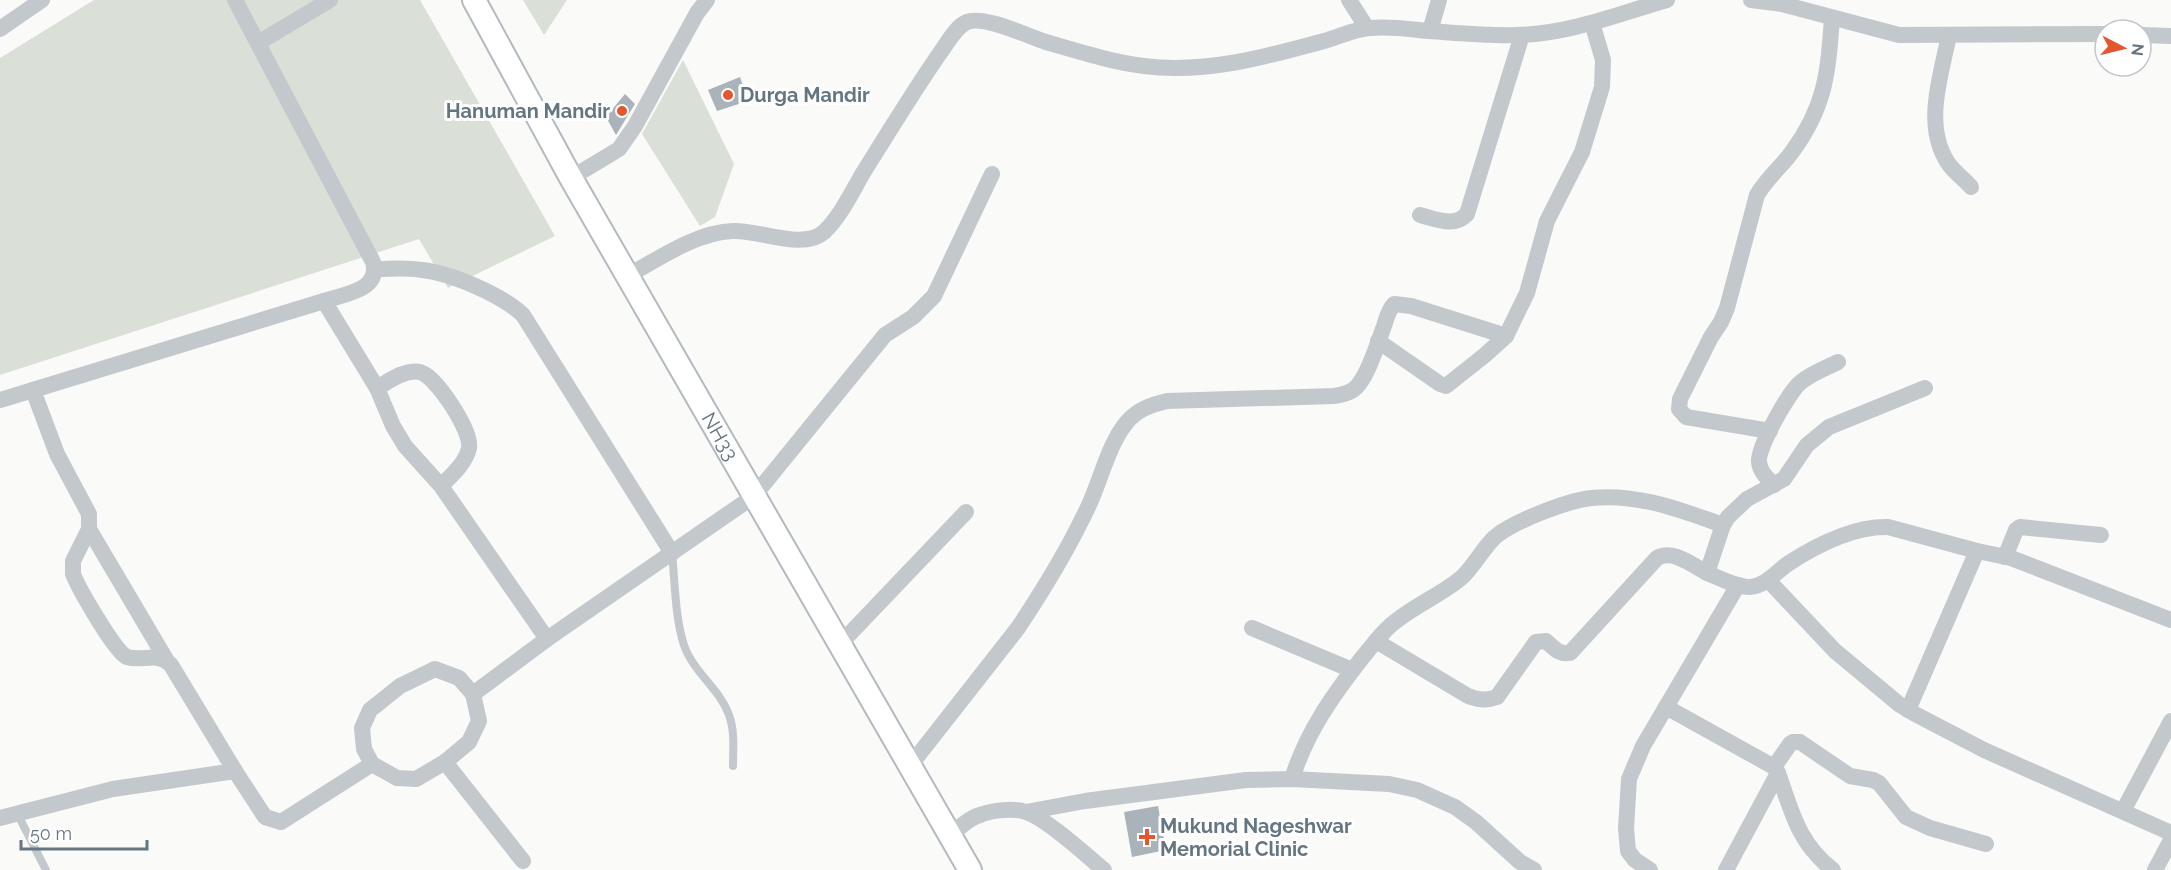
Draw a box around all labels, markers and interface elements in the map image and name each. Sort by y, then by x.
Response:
north arrow [2093,18,2153,78]
text: N [2127,43,2148,57]
place label: Durga Mandir [740,83,870,107]
marker: Durga Mandir [721,88,735,102]
place label: Hanuman Mandir [446,99,610,123]
marker: Hanuman Mandir [615,104,629,118]
street label: NH33 [697,408,743,465]
scale bar [21,813,147,851]
place label: Mukund Nageshwar Memorial Clinic [1160,814,1352,861]
text: 50 m [30,823,72,844]
marker: Mukund Nageshwar Memorial Clinic [1138,828,1156,846]

